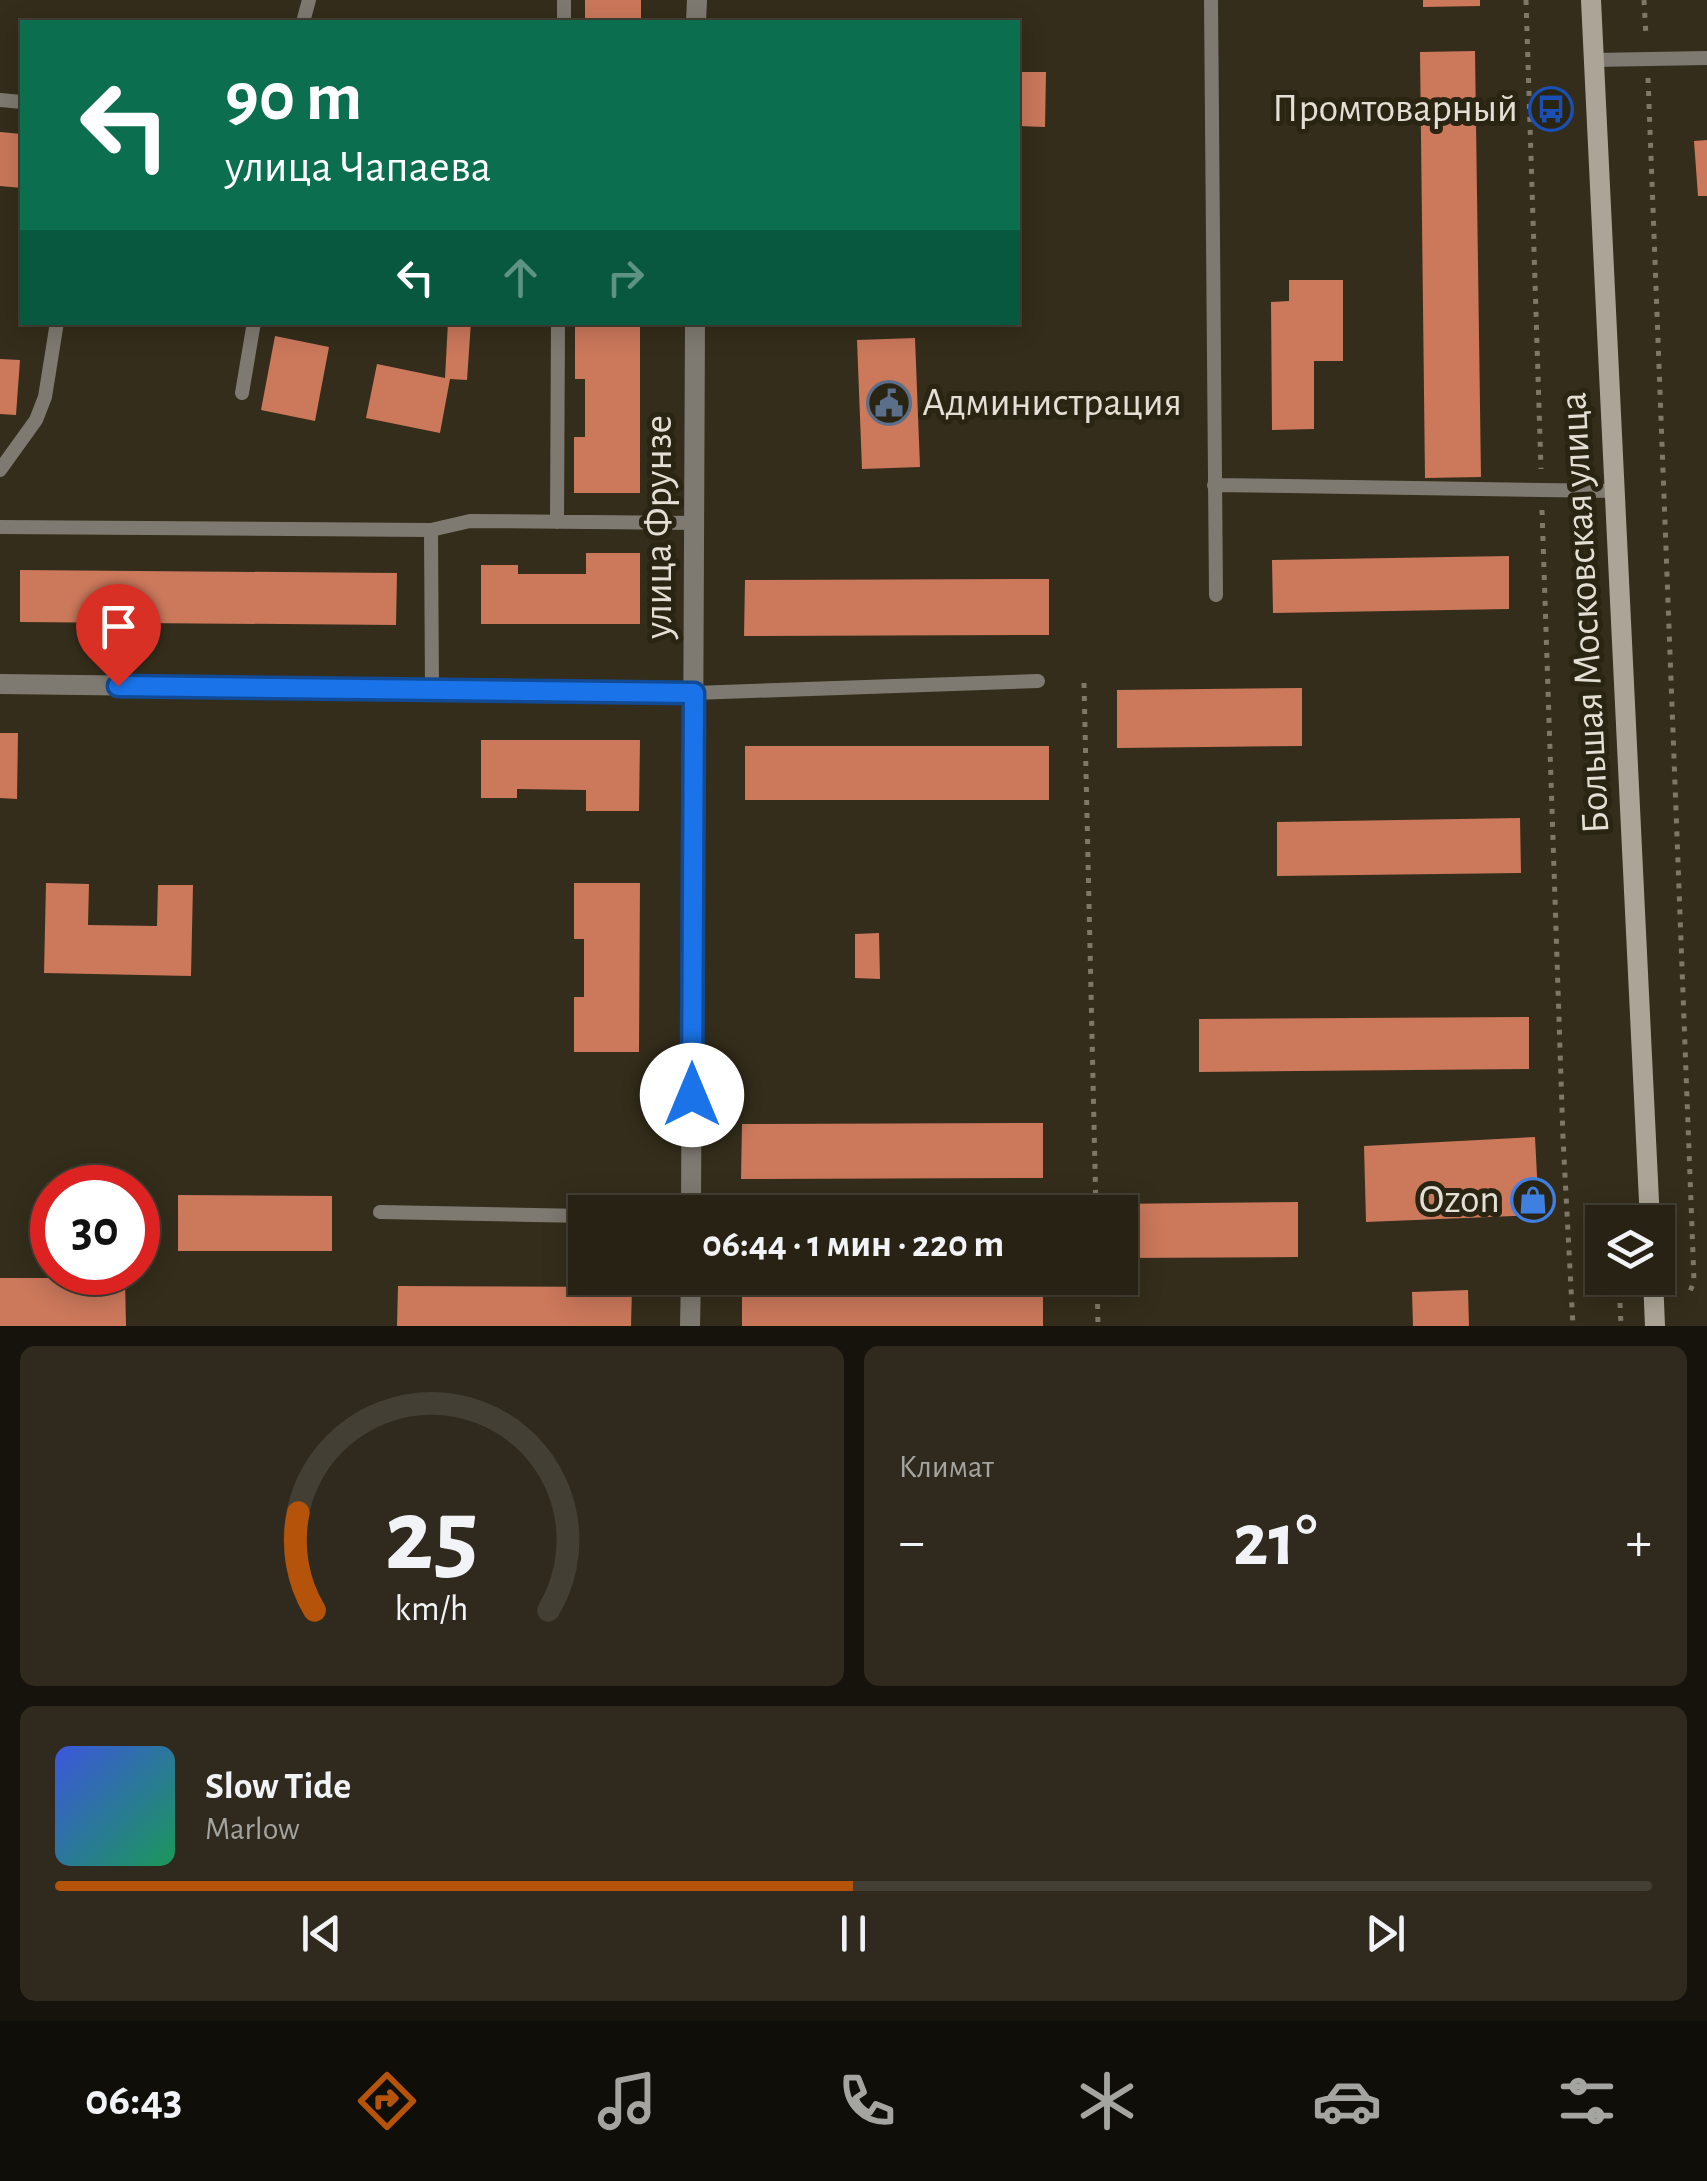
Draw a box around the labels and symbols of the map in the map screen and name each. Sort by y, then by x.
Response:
bus stop icon: Промтоварный [1528,86,1574,132]
place label: Промтоварный [1272,89,1518,129]
public building icon: Администрация [866,380,912,426]
place label: Администрация [922,383,1182,423]
street label: Большая Московская улица [1553,391,1617,835]
street label: улица Фрунзе [639,415,679,640]
pin [76,584,161,687]
position arrow [640,1043,744,1147]
speed limit sign: 30 [30,1165,160,1295]
shop icon: Ozon [1510,1177,1556,1223]
place label: Ozon [1419,1180,1500,1220]

